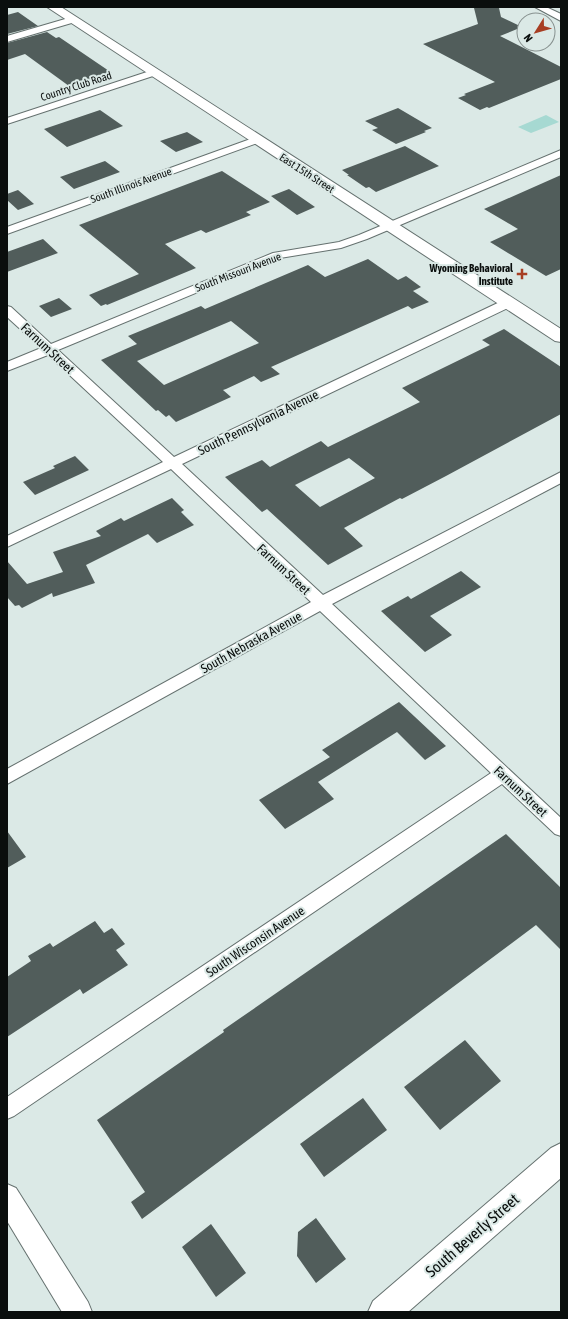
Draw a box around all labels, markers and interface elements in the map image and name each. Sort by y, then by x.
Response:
north arrow [516,12,556,52]
text: N [521,32,535,44]
street label: Country Club Road [39,69,113,103]
street label: East 15th Street [277,151,337,195]
street label: South Illinois Avenue [89,165,173,205]
street label: South Missouri Avenue [193,250,283,294]
place label: Wyoming Behavioral Institute [428,262,514,287]
marker: Wyoming Behavioral Institute [516,268,528,280]
street label: Farnum Street [18,320,77,377]
street label: South Pennsylvania Avenue [196,387,321,458]
street label: Farnum Street [254,541,313,598]
street label: South Nebraska Avenue [198,608,304,676]
street label: Farnum Street [491,763,550,820]
street label: South Wisconsin Avenue [203,903,307,980]
street label: South Beverly Street [422,1189,523,1281]

